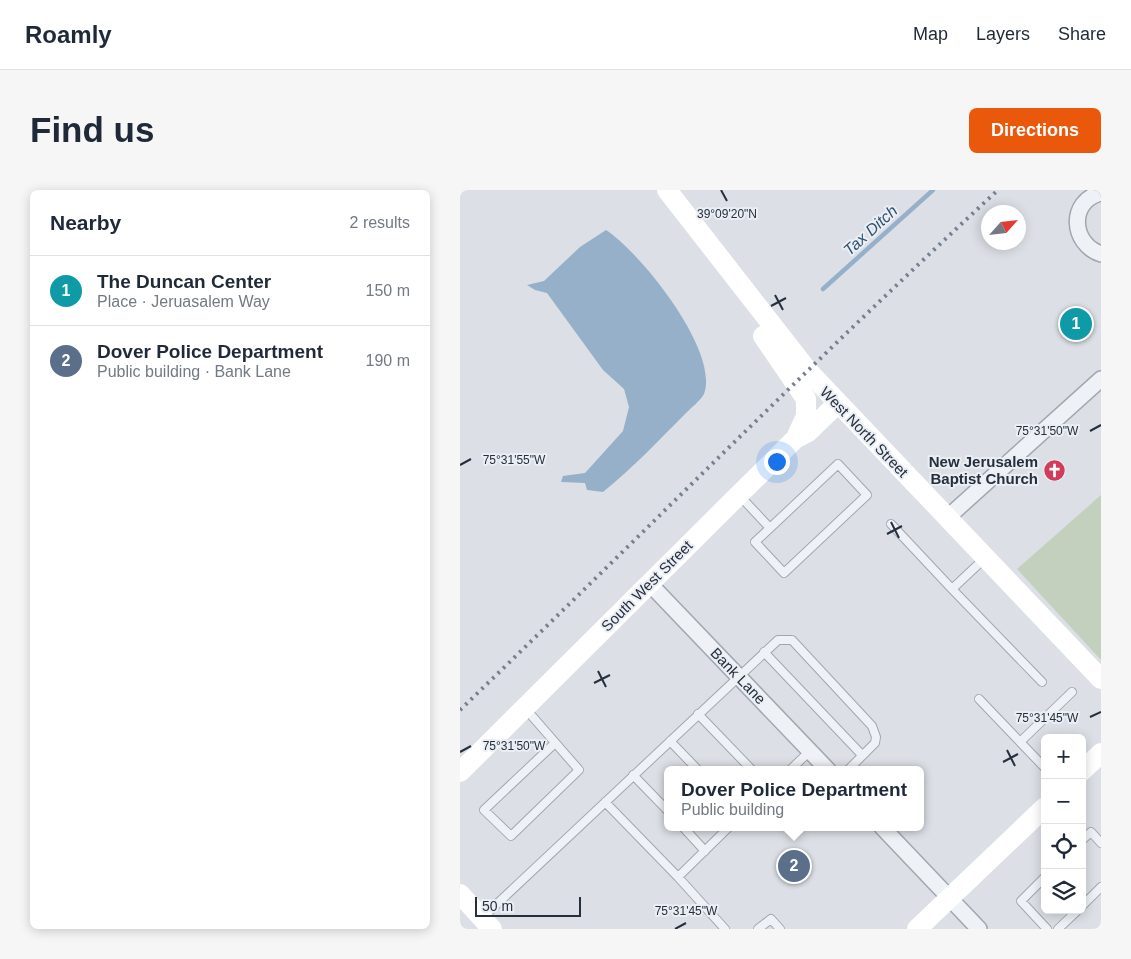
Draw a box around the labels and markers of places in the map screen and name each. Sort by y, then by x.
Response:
pin: 1 [1060,305,1092,343]
place label: New Jerusalem Baptist Church [929,453,1038,487]
church icon: New Jerusalem Baptist Church [1042,459,1066,483]
pin: 2 [778,847,810,885]

